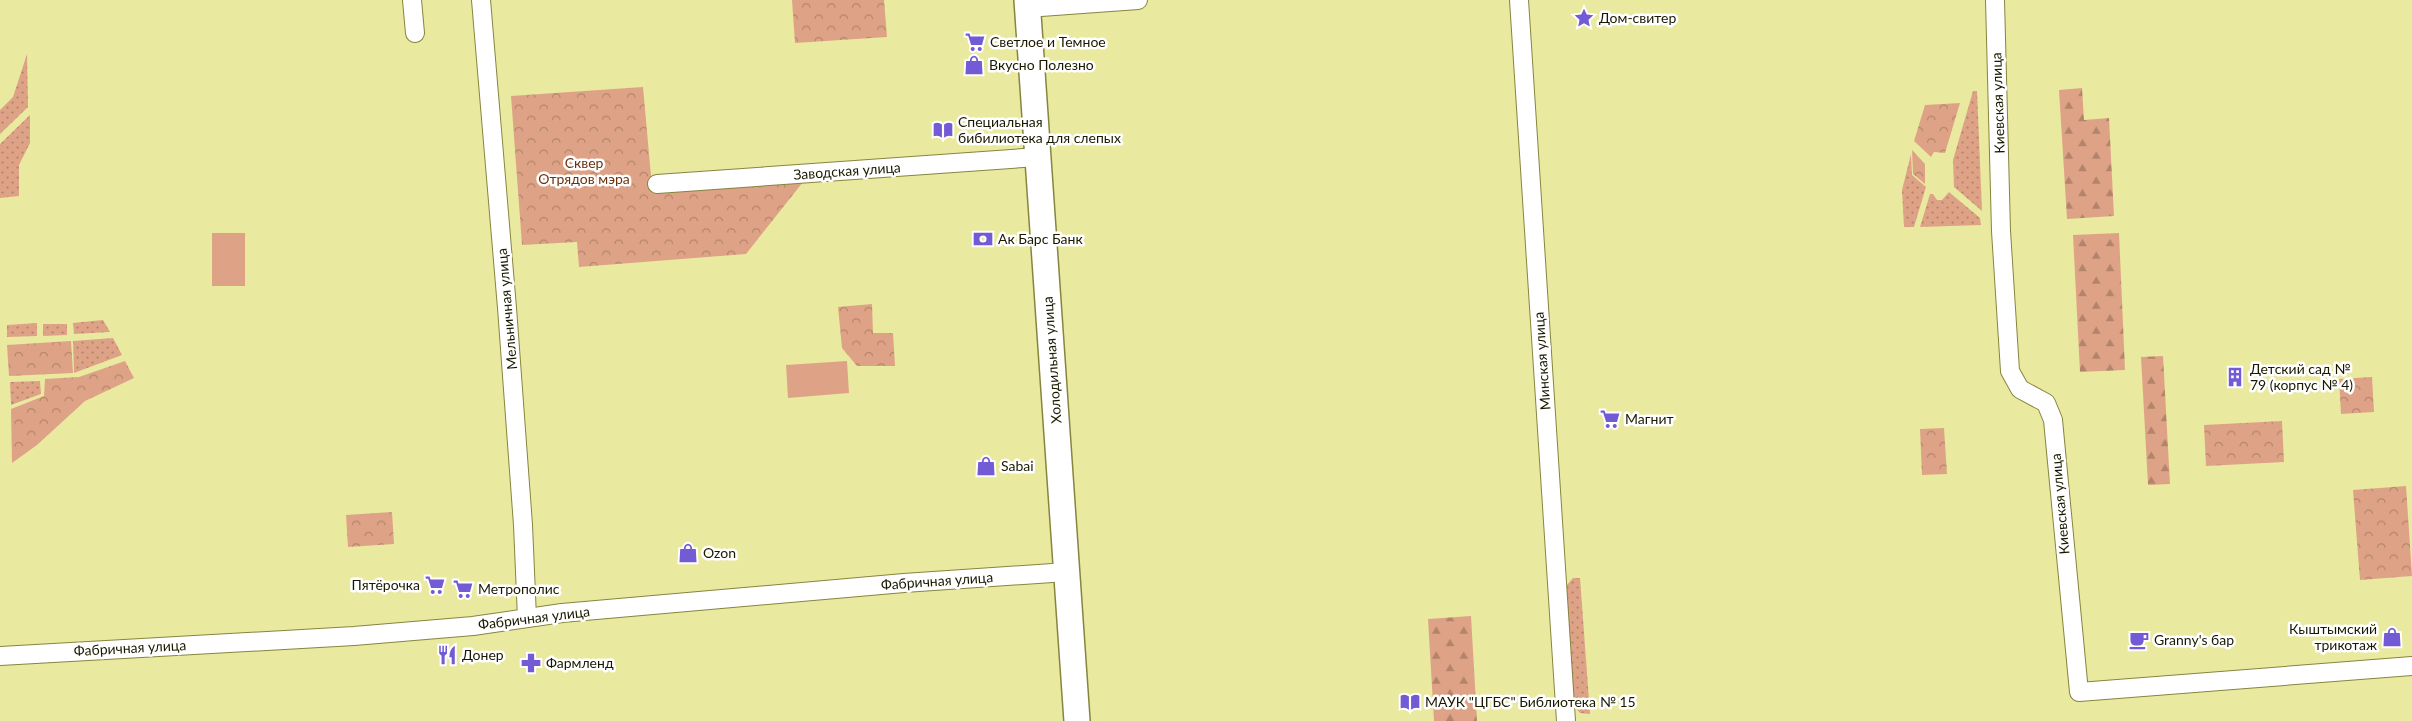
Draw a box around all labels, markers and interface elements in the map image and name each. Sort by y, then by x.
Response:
place icon: Дом-свитер [1573,7,1595,29]
place label: Дом-свитер [1599,9,1676,26]
supermarket icon: Светлое и Темное [964,31,986,53]
place label: Светлое и Темное [990,33,1106,50]
street label: Киевская улица [1987,52,2008,154]
shop icon: Вкусно Полезно [963,54,985,76]
place label: Вкусно Полезно [989,56,1094,73]
place label: Специальная бибилиотека для слепых [958,113,1121,146]
library icon: Специальная бибилиотека для слепых [932,119,954,141]
park label: Сквер Отрядов мэра [538,154,630,187]
street label: Заводская улица [793,158,901,183]
bank icon: Ак Барс Банк [972,228,994,250]
place label: Ак Барс Банк [998,230,1083,247]
street label: Мельничная улица [493,248,520,370]
street label: Холодильная улица [1039,296,1064,424]
street label: Минская улица [1530,311,1553,411]
place label: Детский сад № 79 (корпус № 4) [2250,360,2353,393]
building icon: Детский сад № 79 (корпус № 4) [2224,366,2246,388]
supermarket icon: Магнит [1599,408,1621,430]
place label: Магнит [1625,410,1674,427]
street label: Киевская улица [2047,453,2072,555]
shop icon: Sabai [975,455,997,477]
place label: Sabai [1001,457,1034,474]
shop icon: Ozon [677,542,699,564]
place label: Ozon [703,544,736,561]
street label: Фабричная улица [880,568,994,593]
supermarket icon: Пятёрочка [424,574,446,596]
place label: Пятёрочка [352,576,420,593]
supermarket icon: Метрополис [452,578,474,600]
place label: Метрополис [478,580,560,597]
street label: Фабричная улица [477,602,591,633]
place label: Кыштымский трикотаж [2289,620,2377,653]
shop icon: Кыштымский трикотаж [2381,626,2403,648]
cafe icon: Granny's бар [2128,629,2150,651]
place label: Granny's бар [2154,631,2234,648]
street label: Фабричная улица [73,636,187,659]
restaurant icon: Донер [436,644,458,666]
place label: Донер [462,646,504,663]
pharmacy icon: Фармленд [520,652,542,674]
place label: Фармленд [546,654,614,671]
library icon: МАУК "ЦГБС" Библиотека № 15 [1399,691,1421,713]
place label: МАУК "ЦГБС" Библиотека № 15 [1425,693,1636,710]

